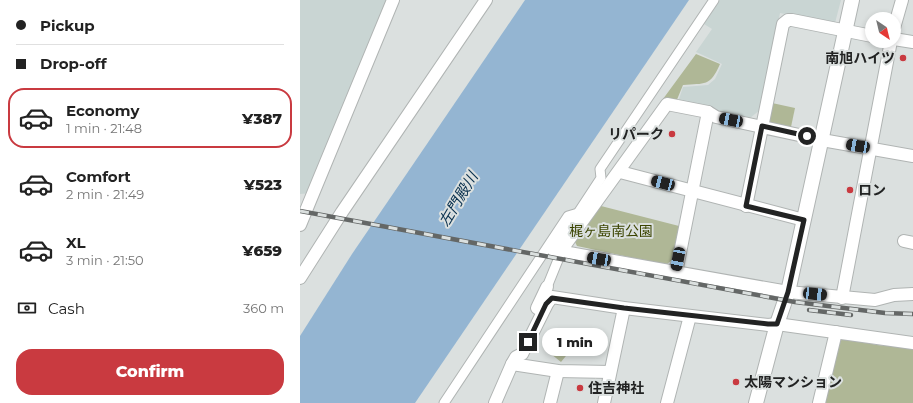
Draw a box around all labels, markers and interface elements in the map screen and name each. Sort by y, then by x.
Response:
north arrow [865,12,901,48]
map controls [865,12,901,48]
text: Pickup [40,16,95,35]
place label: 南旭ハイツ [825,49,895,67]
marker: 南旭ハイツ [898,53,908,63]
text: Drop-off [40,54,107,73]
icon: car [18,100,54,136]
text: Economy [66,101,139,120]
text: ¥387 [242,109,282,128]
car [718,112,744,128]
text: 1 min · 21:48 [66,120,142,136]
place label: リパーク [608,125,664,143]
route start [798,127,816,145]
marker: リパーク [667,129,677,139]
car [845,138,871,154]
icon: car [18,166,54,202]
text: Comfort [66,167,131,186]
water label: 左門殿川 [434,167,483,230]
car [650,174,676,192]
text: ¥523 [244,175,282,194]
place label: ロン [858,181,886,199]
marker: ロン [845,185,855,195]
text: 2 min · 21:49 [66,186,144,202]
park label: 梶ヶ島南公園 [569,222,653,240]
icon: car [18,232,54,268]
text: XL [66,233,85,252]
text: ¥659 [242,241,282,260]
car [670,246,686,272]
car [586,251,612,267]
text: 3 min · 21:50 [66,252,144,268]
car [802,287,828,301]
icon: cash [16,297,38,319]
text: Cash [48,299,85,318]
text: 360 m [243,300,284,316]
callout: 1 min [542,328,608,356]
route end [519,333,537,351]
text: 1 min [557,334,593,350]
button: Confirm [16,349,284,395]
place label: 太陽マンション [744,373,842,391]
marker: 太陽マンション [731,377,741,387]
place label: 住吉神社 [588,379,644,397]
marker: 住吉神社 [575,383,585,393]

